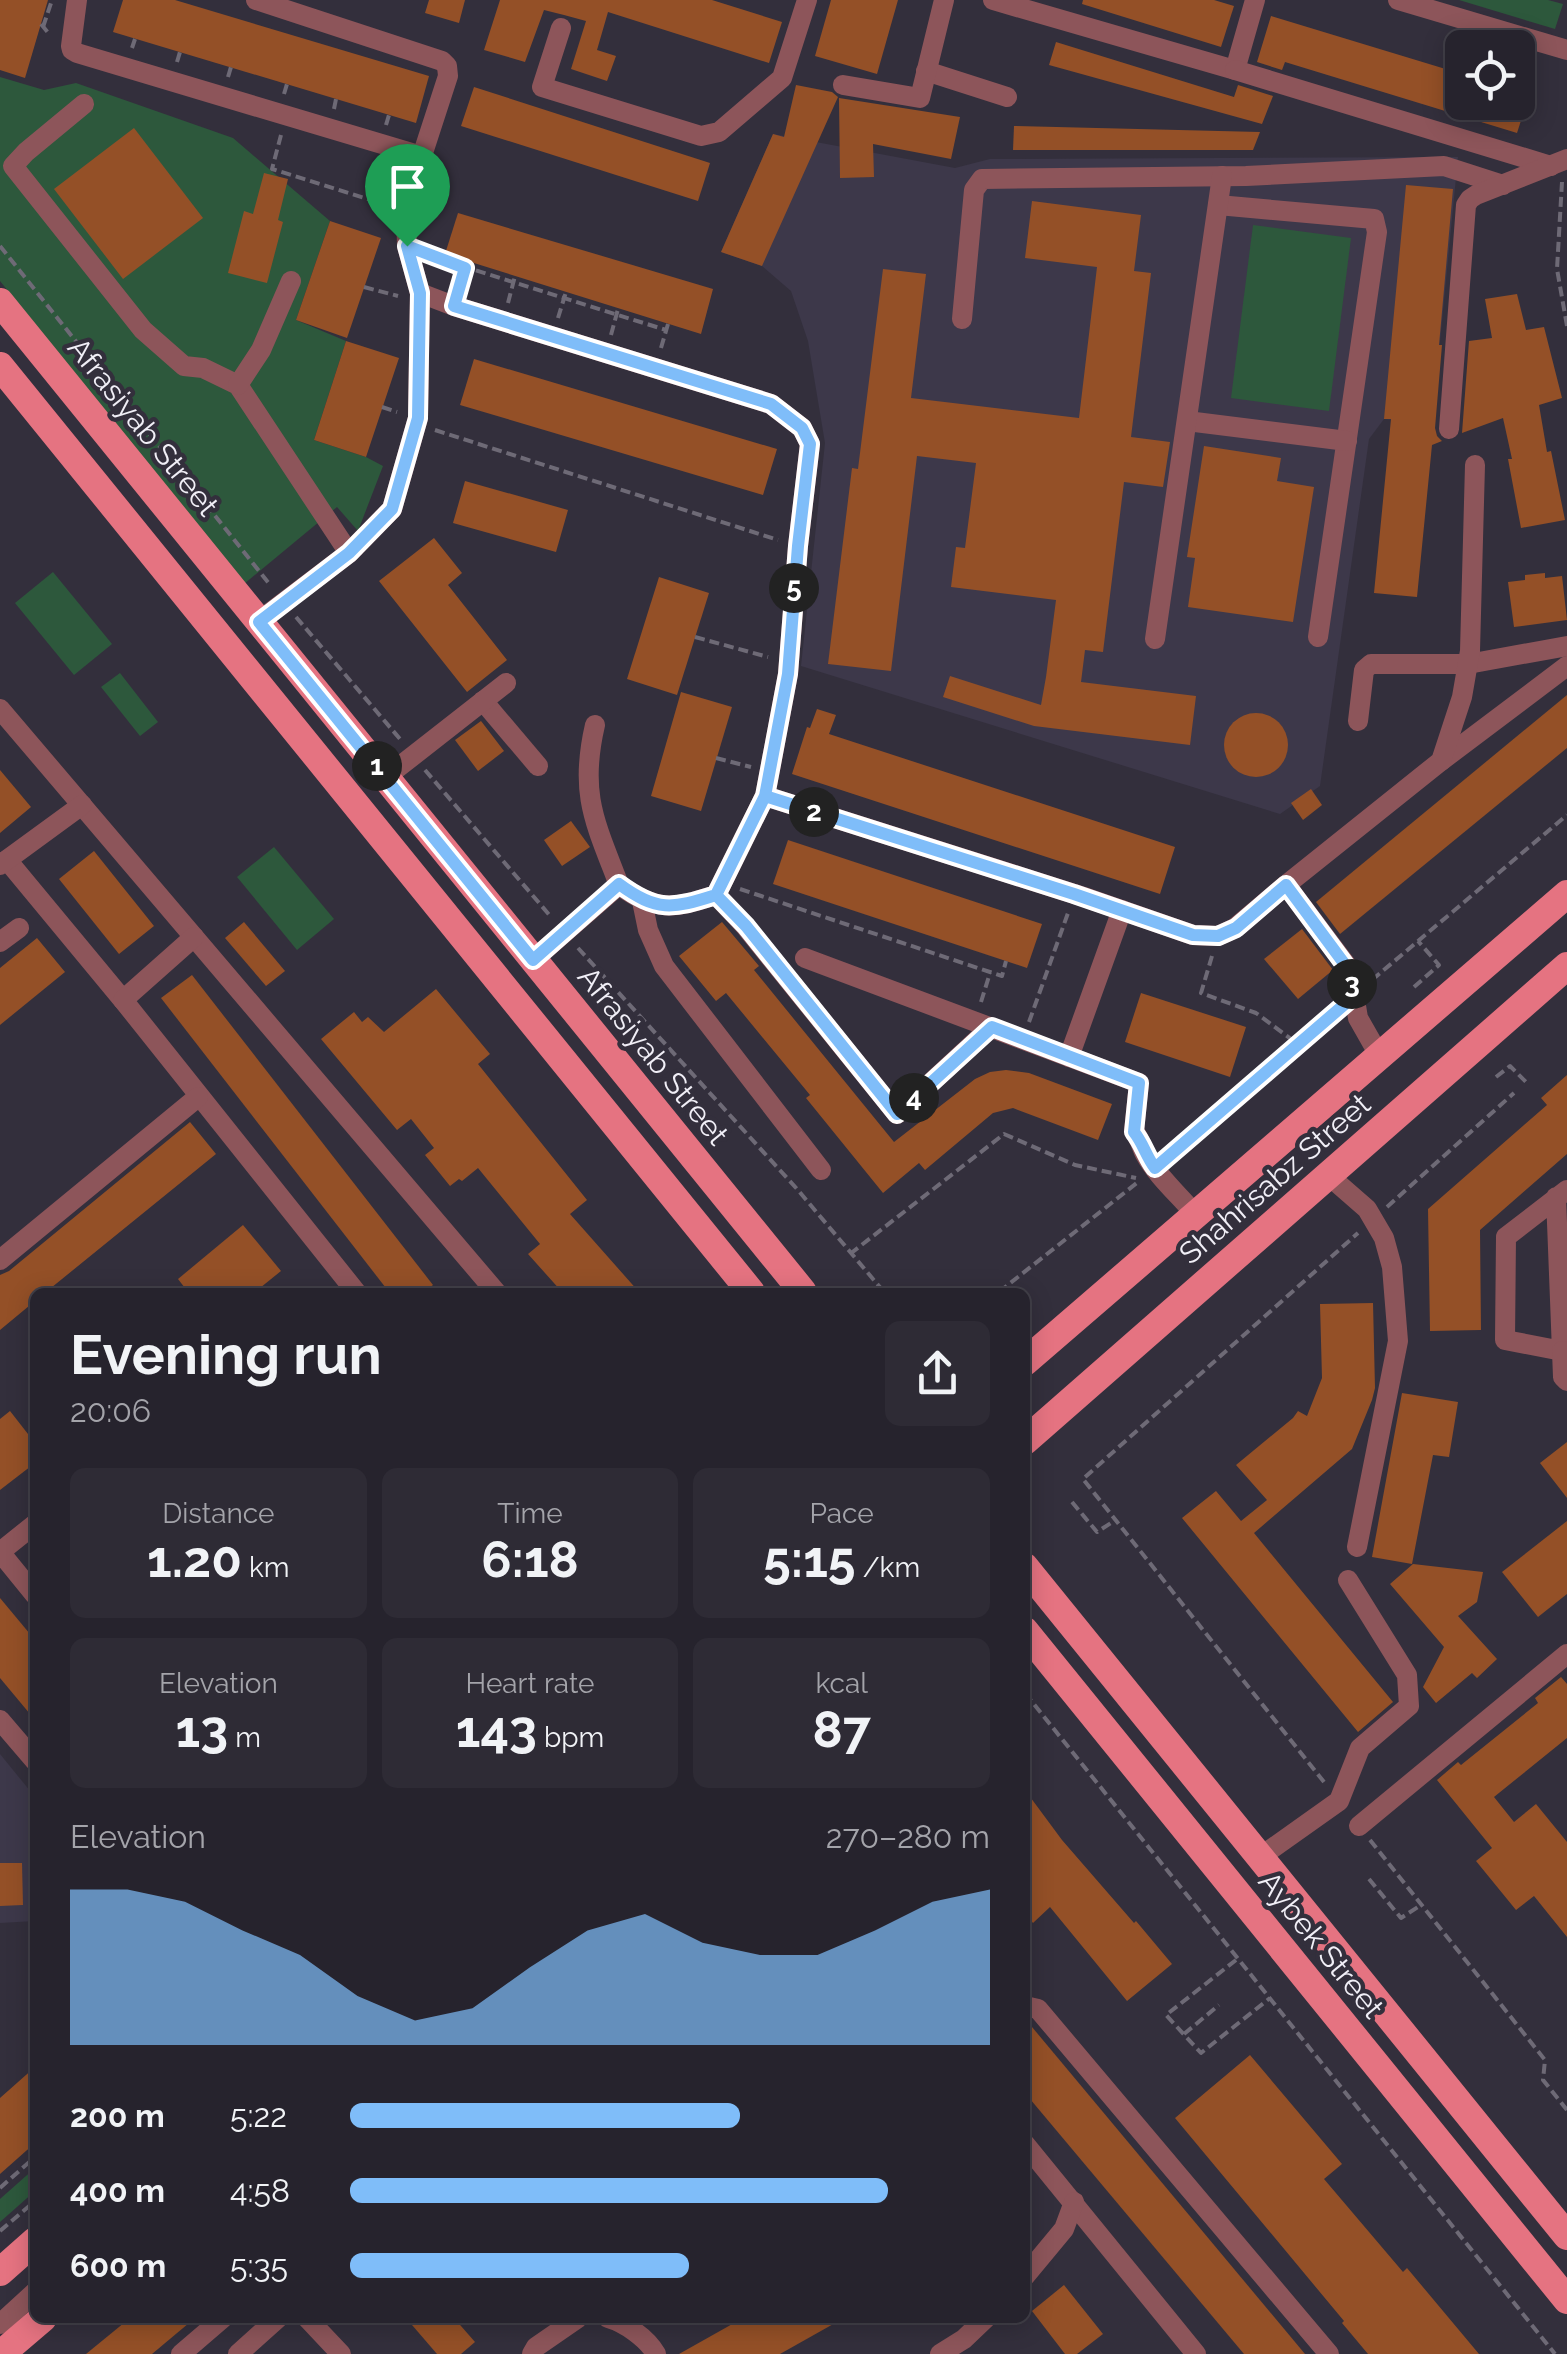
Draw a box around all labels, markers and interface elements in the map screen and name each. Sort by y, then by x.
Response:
map controls [1445,30,1535,120]
button: locate [1445,30,1535,120]
pin [365,144,450,247]
icon: arrive [380,159,435,214]
street label: Afrasiyab Street [61,331,226,523]
pin: 5 [769,563,819,613]
text: 5 [786,571,802,604]
pin: 1 [352,741,402,791]
text: 1 [370,749,384,782]
pin: 2 [789,787,839,837]
text: 2 [806,795,822,828]
pin: 3 [1327,959,1377,1009]
street label: Afrasiyab Street [571,960,736,1152]
text: 3 [1344,967,1360,1000]
pin: 4 [889,1073,939,1123]
text: 4 [906,1081,922,1114]
street label: Shahrisabz Street [1172,1086,1377,1271]
button: share [885,1321,990,1426]
text: Evening run [70,1322,382,1387]
text: 20:06 [70,1392,151,1429]
text: Distance [162,1497,274,1530]
text: Time [497,1497,563,1530]
text: Pace [810,1497,874,1530]
text: 1.20 [147,1530,242,1589]
text: 6:18 [481,1530,579,1589]
text: 5:15 [763,1530,856,1589]
text: km [242,1551,290,1584]
text: /km [856,1551,920,1584]
text: Elevation [159,1667,278,1700]
text: Heart rate [466,1667,594,1700]
text: kcal [815,1667,868,1700]
text: 13 [176,1700,228,1759]
text: 143 [456,1700,537,1759]
text: 87 [813,1700,871,1759]
text: m [228,1721,261,1754]
text: bpm [537,1721,604,1754]
text: Elevation [70,1818,206,1855]
text: 270–280 m [826,1818,990,1855]
street label: Aybek Street [1252,1864,1391,2025]
text: 200 m [70,2097,165,2134]
text: 5:22 [230,2097,287,2134]
text: 400 m [70,2172,165,2209]
text: 4:58 [230,2172,290,2209]
text: 600 m [70,2247,166,2284]
text: 5:35 [230,2247,288,2284]

